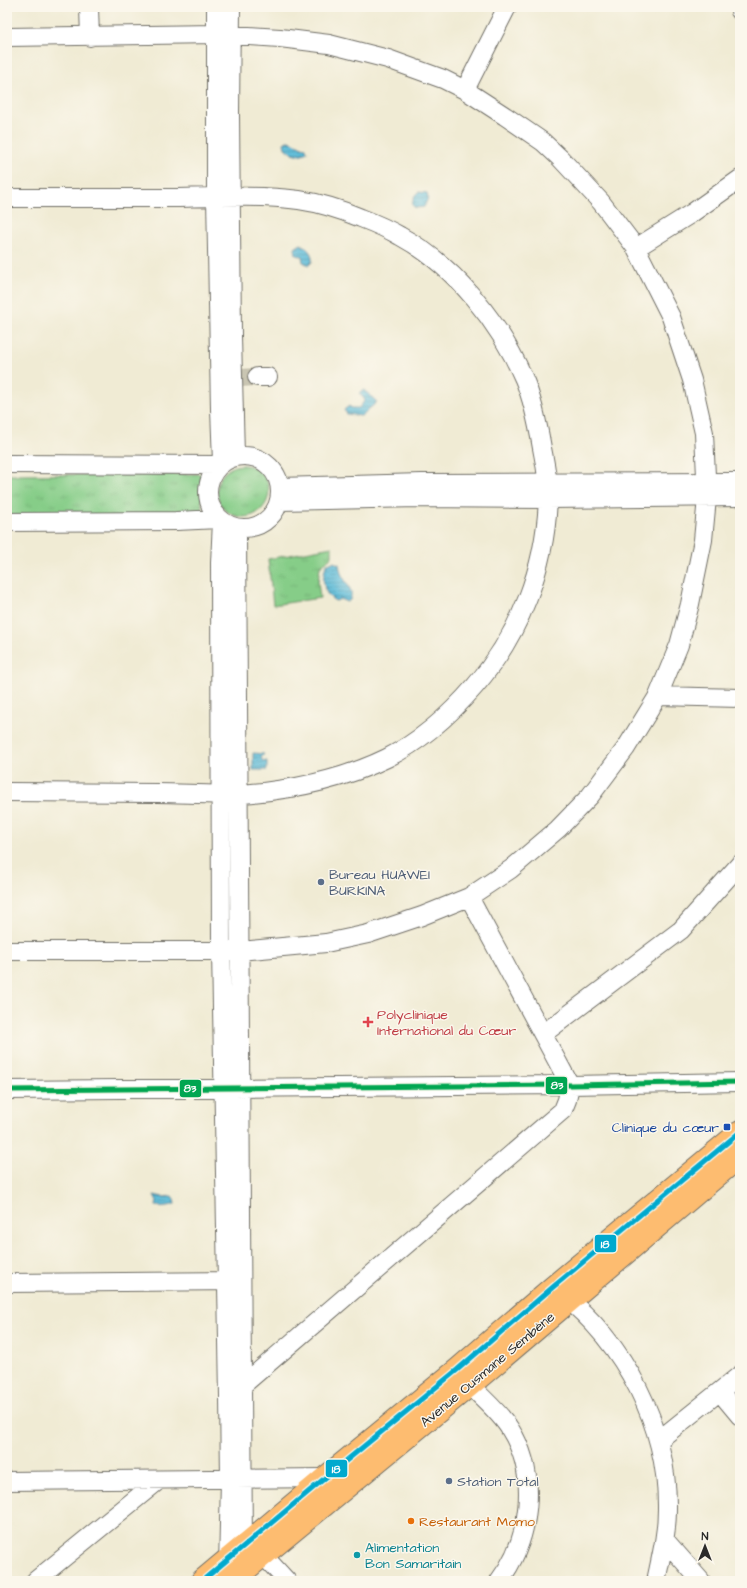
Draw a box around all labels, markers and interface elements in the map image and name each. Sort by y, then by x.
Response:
place label: Bureau HUAWEI BURKINA [329,865,430,901]
marker: Bureau HUAWEI BURKINA [316,877,326,887]
place label: Polyclinique International du Cœur [377,1005,516,1041]
marker: Polyclinique International du Cœur [362,1016,374,1028]
line badge: 83 [545,1076,568,1095]
text: 83 [551,1078,564,1093]
line badge: 83 [179,1079,202,1098]
text: 83 [184,1081,197,1096]
place label: Clinique du cœur [612,1118,719,1138]
marker: Clinique du cœur [722,1122,732,1132]
line badge: 18 [594,1234,617,1253]
text: 18 [601,1237,610,1252]
street label: Avenue Ousmane Sembène [416,1307,560,1432]
line badge: 18 [325,1459,348,1478]
text: 18 [332,1462,341,1477]
place label: Station Total [457,1472,539,1492]
marker: Station Total [444,1476,454,1486]
place label: Restaurant Momo [419,1512,535,1532]
marker: Restaurant Momo [406,1516,416,1526]
north arrow [685,1526,725,1566]
text: N [702,1529,709,1544]
place label: Alimentation Bon Samaritain [365,1538,461,1574]
marker: Alimentation Bon Samaritain [352,1550,362,1560]

